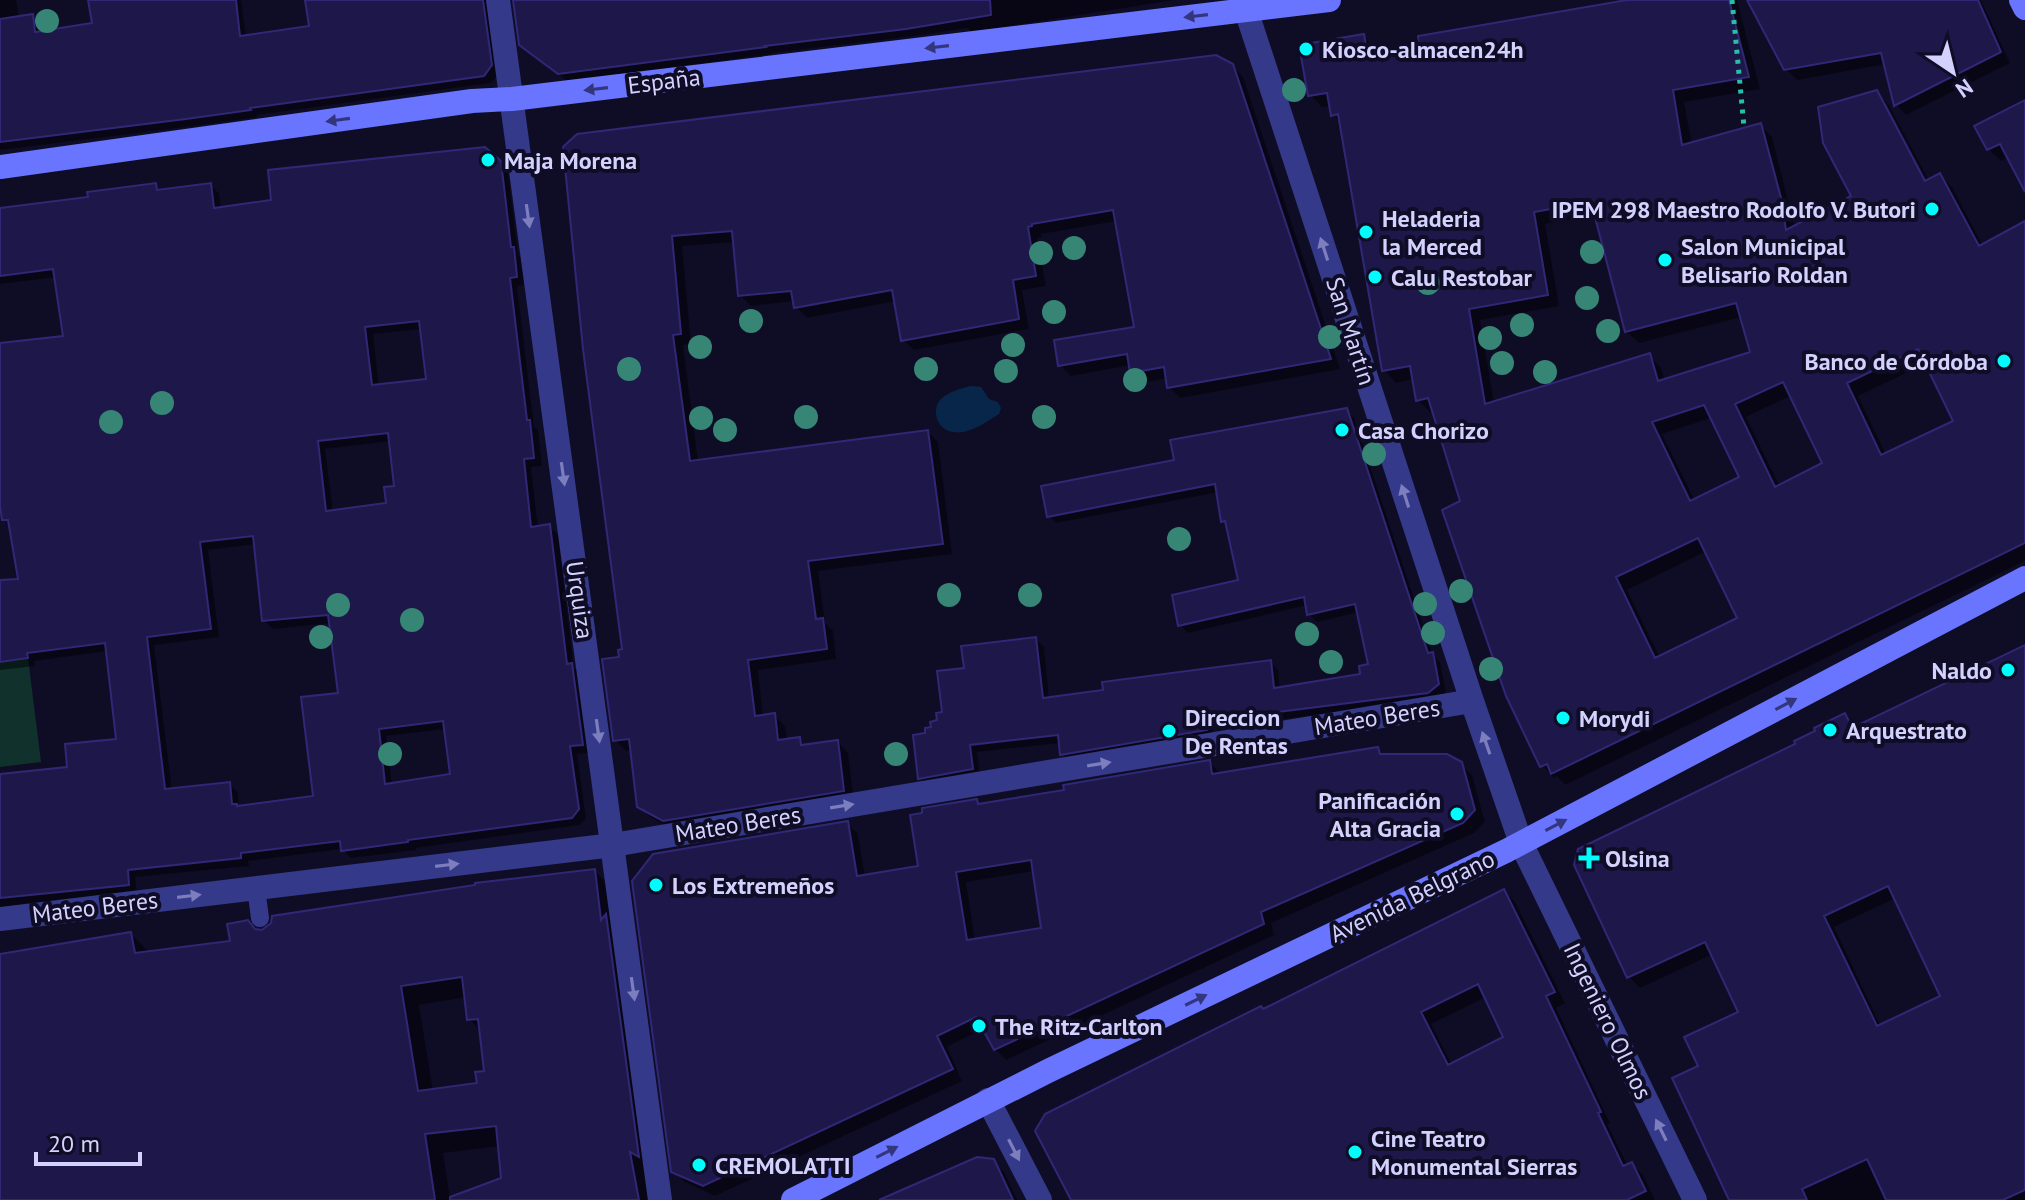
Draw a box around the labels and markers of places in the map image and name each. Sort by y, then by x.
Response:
place label: Kiosco-almacen24h [1322,34,1524,65]
marker: Kiosco-almacen24h [1297,40,1315,58]
place label: Maja Morena [504,145,637,176]
marker: Maja Morena [479,151,497,169]
place label: IPEM 298 Maestro Rodolfo V. Butori [1551,194,1916,225]
marker: IPEM 298 Maestro Rodolfo V. Butori [1923,200,1941,218]
place label: Heladeria la Merced [1382,203,1482,262]
marker: Heladeria la Merced [1357,223,1375,241]
place label: Salon Municipal Belisario Roldan [1681,231,1848,290]
marker: Salon Municipal Belisario Roldan [1656,251,1674,269]
place label: Calu Restobar [1391,262,1533,293]
marker: Calu Restobar [1366,268,1384,286]
place label: Banco de Córdoba [1805,346,1988,377]
marker: Banco de Córdoba [1995,352,2013,370]
place label: Casa Chorizo [1358,415,1489,446]
marker: Casa Chorizo [1333,421,1351,439]
place label: Naldo [1931,655,1992,686]
marker: Naldo [1999,661,2017,679]
place label: Direccion De Rentas [1185,702,1288,761]
place label: Morydi [1579,703,1650,734]
marker: Morydi [1554,709,1572,727]
place label: Arquestrato [1846,715,1967,746]
marker: Arquestrato [1821,721,1839,739]
marker: Direccion De Rentas [1160,722,1178,740]
place label: Panificación Alta Gracia [1318,785,1441,844]
marker: Panificación Alta Gracia [1448,805,1466,823]
place label: Olsina [1605,843,1670,874]
marker: Olsina [1580,849,1598,867]
place label: Los Extremeños [672,870,834,901]
marker: Los Extremeños [647,876,665,894]
place label: The Ritz-Carlton [995,1011,1163,1042]
marker: The Ritz-Carlton [970,1017,988,1035]
place label: Cine Teatro Monumental Sierras [1371,1123,1577,1182]
marker: Cine Teatro Monumental Sierras [1346,1143,1364,1161]
place label: CREMOLATTI [715,1150,851,1181]
marker: CREMOLATTI [690,1156,708,1174]

